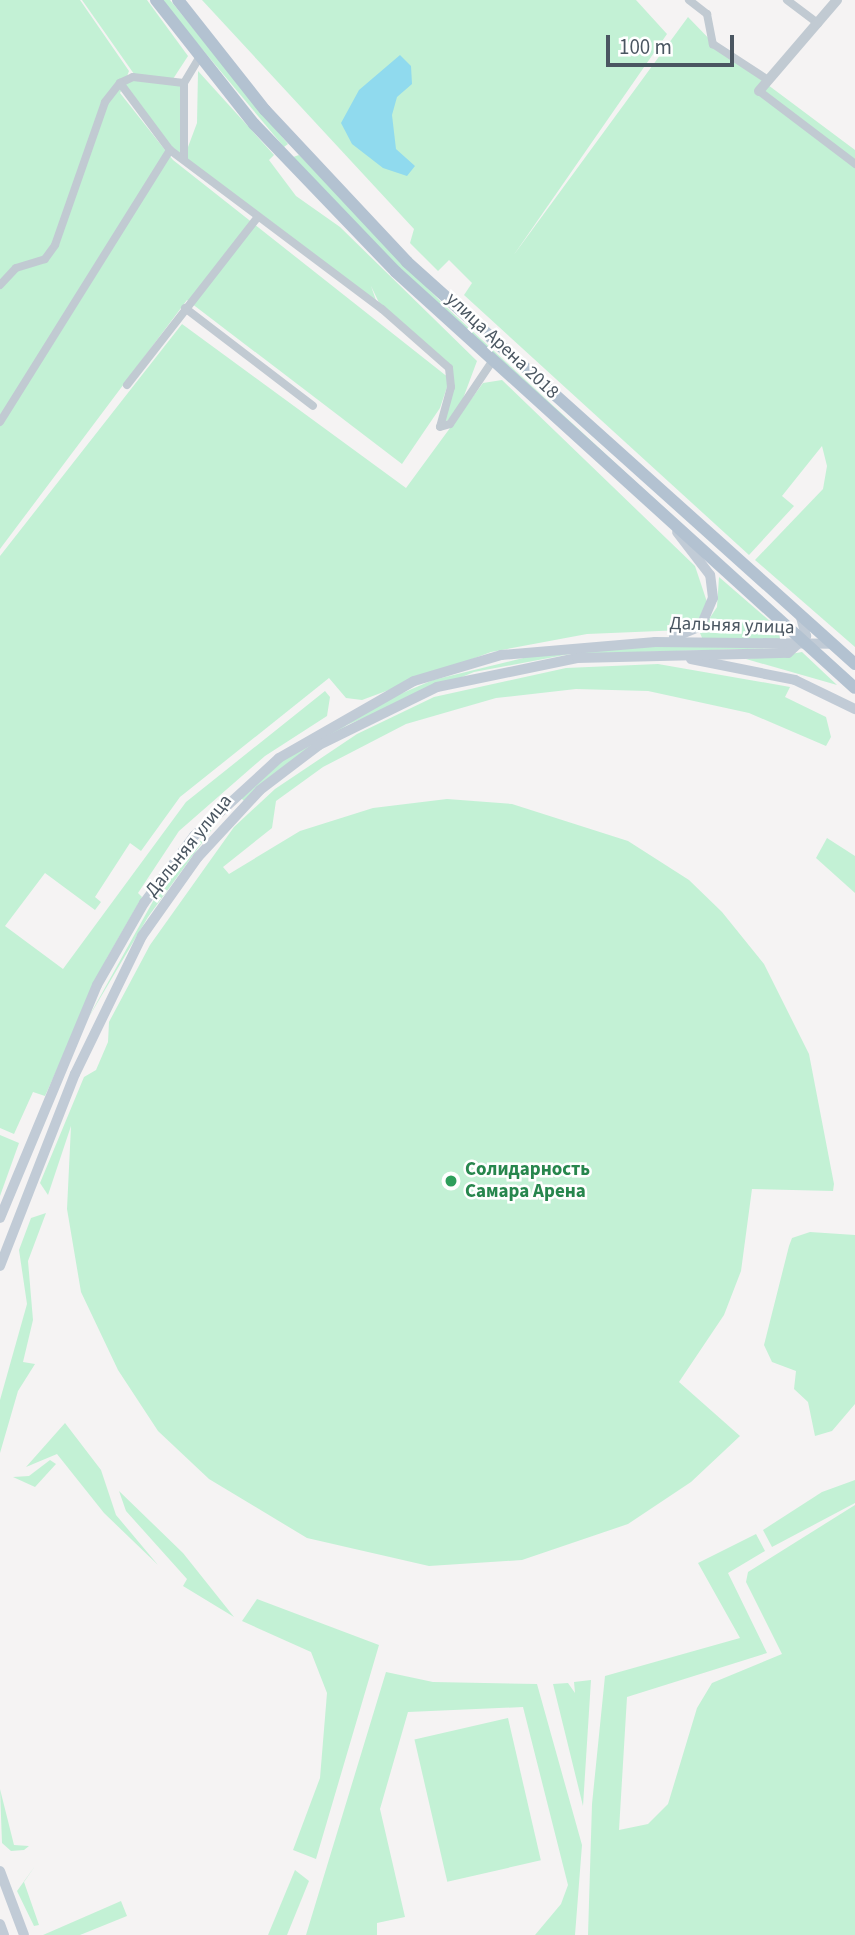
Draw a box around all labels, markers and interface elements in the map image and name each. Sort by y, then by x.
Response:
scale bar [610,21,738,65]
text: 100 m [619,32,672,62]
street label: улица Арена 2018 [441,288,563,404]
street label: Дальняя улица [669,612,795,640]
street label: Дальняя улица [141,790,237,902]
place label: Солидарность Самара Арена [465,1159,590,1203]
marker: Солидарность Самара Арена [443,1173,459,1189]

